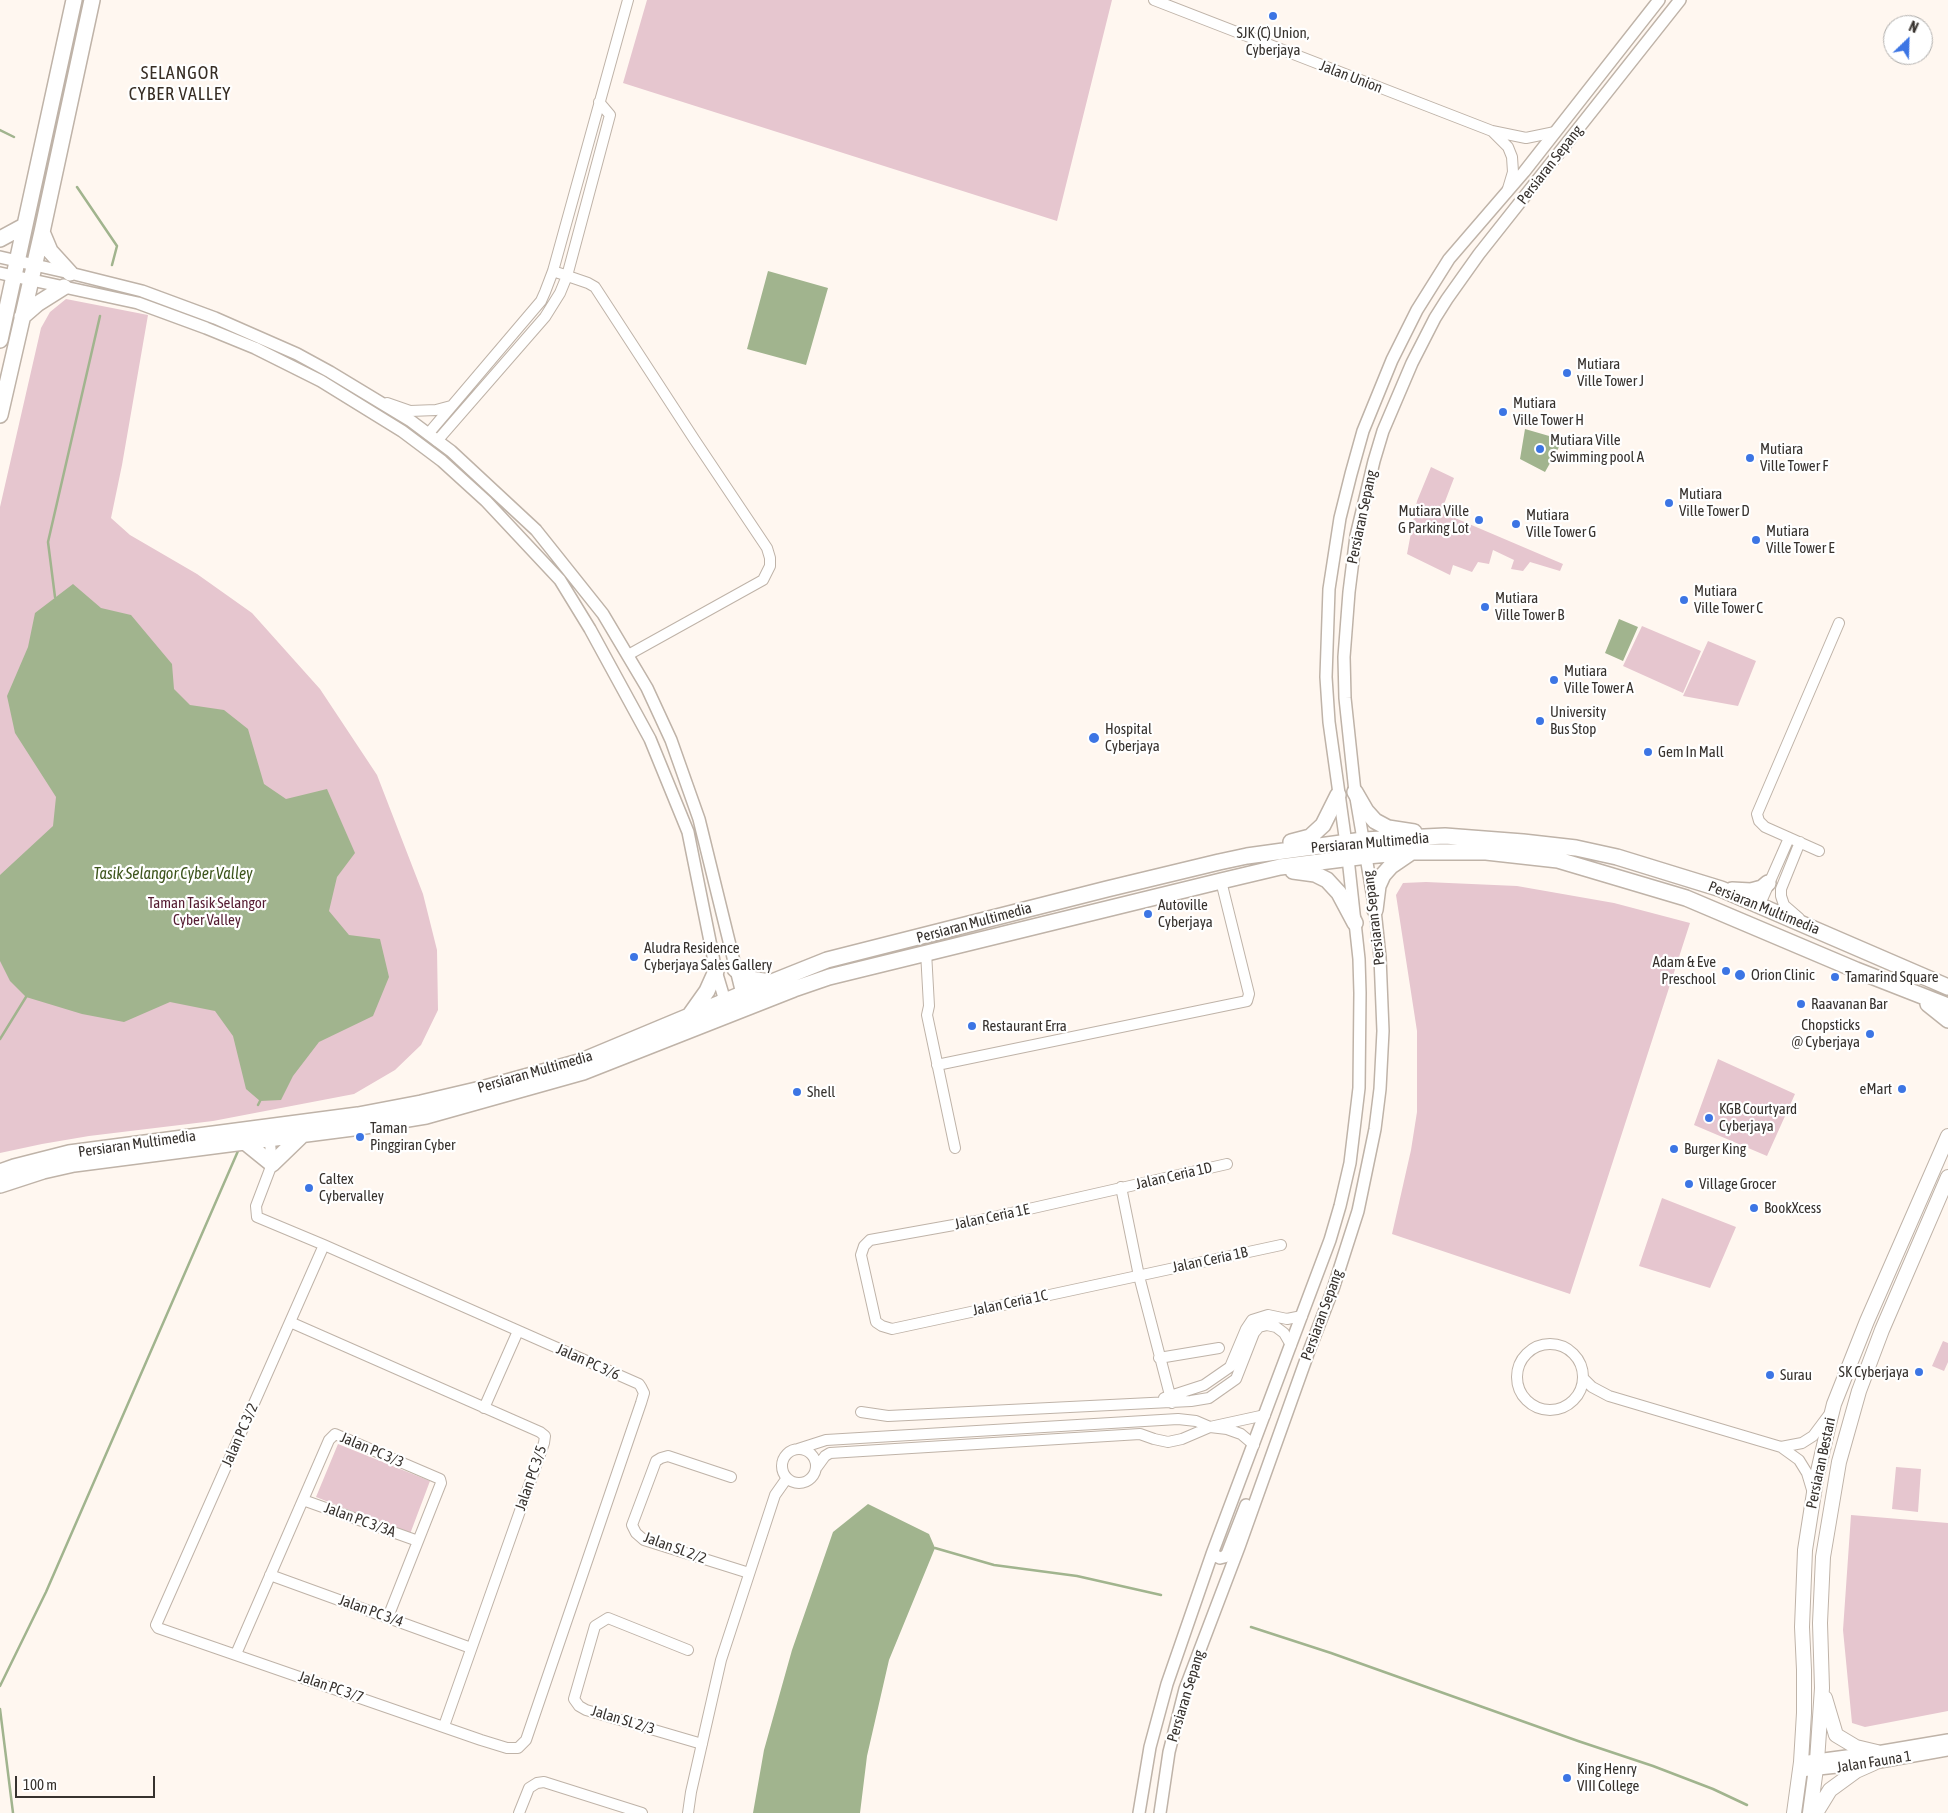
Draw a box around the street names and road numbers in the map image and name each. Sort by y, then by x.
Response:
street label: Jalan Union [1317,57,1385,97]
street label: Persiaran Sepang [1514,122,1586,208]
street label: Persiaran Sepang [1343,468,1381,566]
street label: Persiaran Multimedia [1310,829,1430,857]
street label: Persiaran Sepang [1359,870,1389,966]
street label: Persiaran Multimedia [1706,877,1822,939]
street label: Persiaran Multimedia [914,899,1034,947]
street label: Persiaran Multimedia [475,1047,595,1097]
street label: Persiaran Multimedia [77,1127,197,1161]
street label: Jalan Ceria 1D [1134,1158,1214,1194]
street label: Jalan Ceria 1E [953,1200,1031,1234]
street label: Jalan Ceria 1B [1171,1243,1249,1277]
street label: Persiaran Sepang [1297,1267,1347,1363]
street label: Jalan Ceria 1C [971,1286,1049,1320]
street label: Jalan PC 3/6 [554,1340,622,1384]
street label: Jalan PC 3/2 [218,1401,262,1469]
street label: Persiaran Bestari [1803,1416,1839,1510]
street label: Jalan PC 3/3 [337,1429,407,1471]
street label: Jalan PC 3/5 [512,1443,550,1513]
street label: Jalan PC 3/3A [322,1499,398,1541]
street label: Jalan SL 2/2 [641,1528,709,1568]
street label: Jalan PC 3/4 [336,1591,406,1631]
street label: Persiaran Sepang [1163,1648,1209,1744]
street label: Jalan PC 3/7 [296,1668,366,1706]
street label: Jalan SL 2/3 [589,1702,657,1738]
street label: Jalan Fauna 1 [1835,1747,1913,1777]

